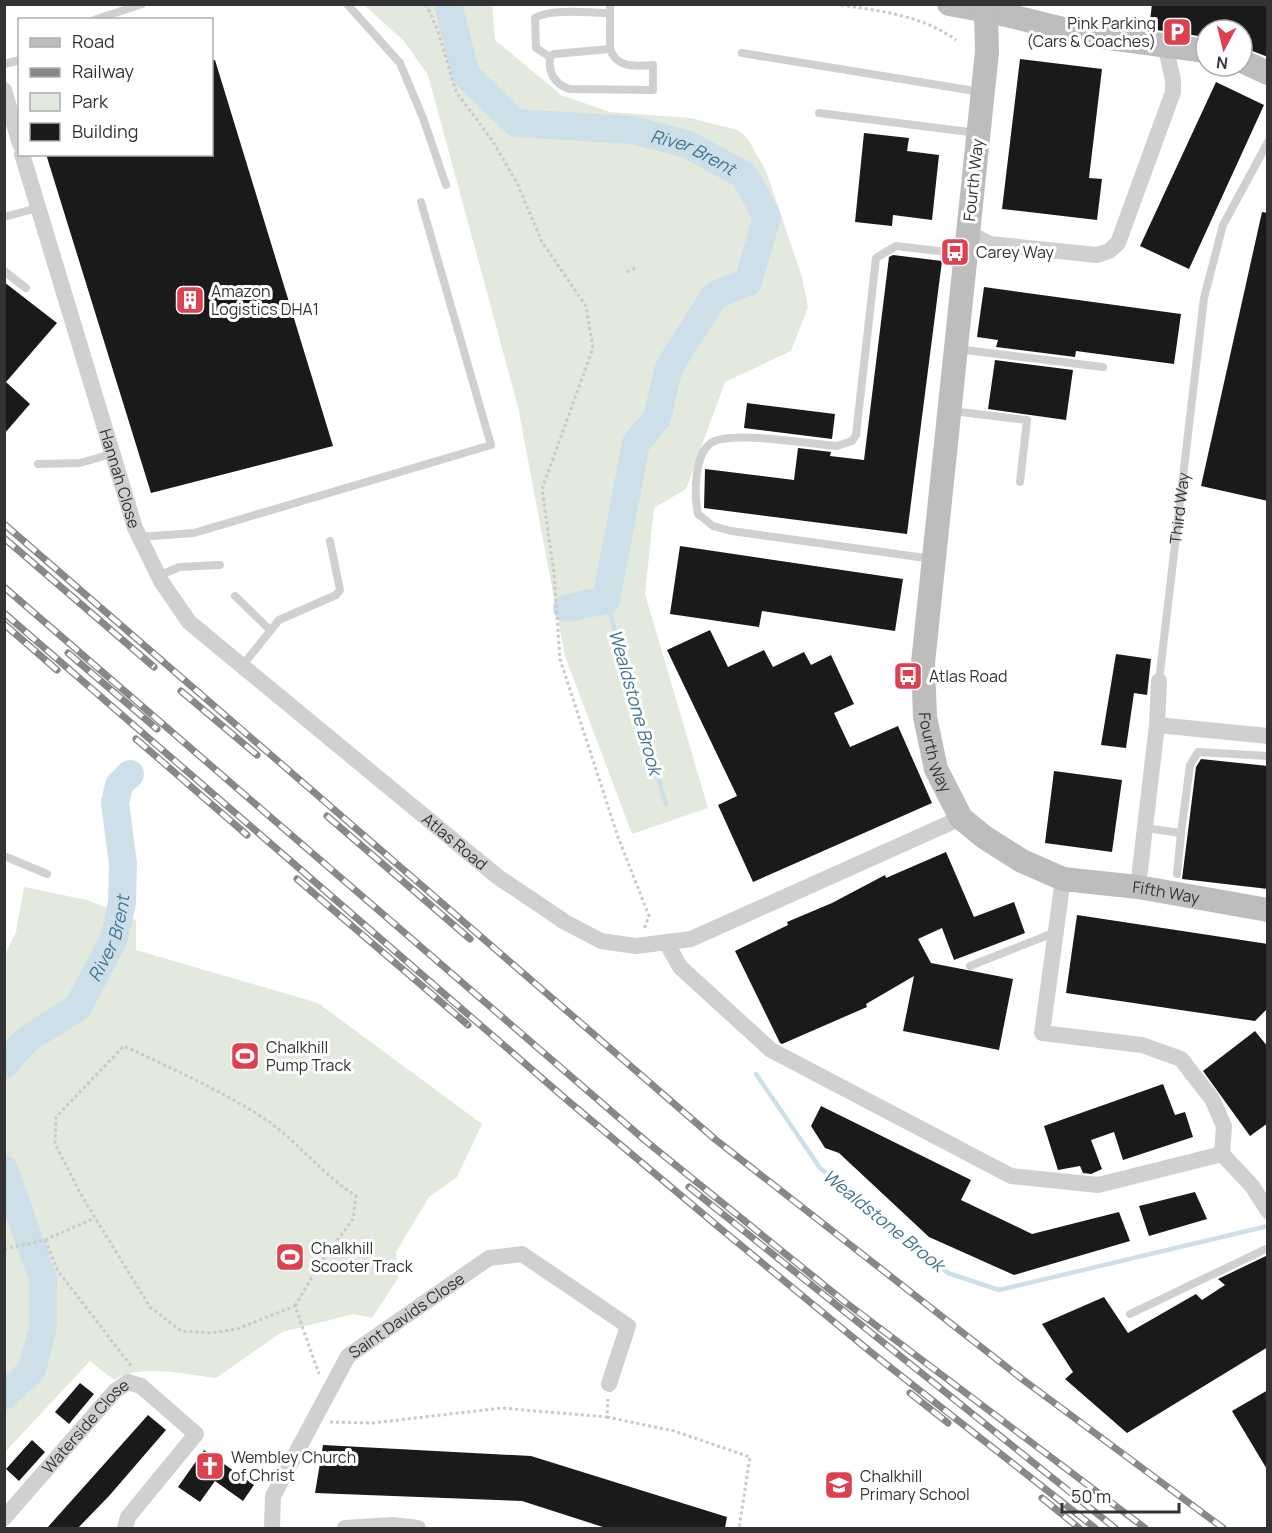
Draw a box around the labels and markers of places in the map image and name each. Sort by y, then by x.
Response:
place label: Pink Parking (Cars & Coaches) [1027,12,1156,52]
parking icon: Pink Parking (Cars & Coaches) [1161,16,1193,48]
bus stop icon: Carey Way [939,236,971,268]
place label: Carey Way [976,241,1054,263]
place label: Amazon Logistics DHA1 [211,280,319,320]
building icon: Amazon Logistics DHA1 [174,284,206,316]
bus stop icon: Atlas Road [892,660,924,692]
place label: Atlas Road [929,665,1007,687]
place label: Chalkhill Pump Track [266,1036,352,1076]
sports icon: Chalkhill Pump Track [229,1040,261,1072]
place label: Chalkhill Scooter Track [311,1237,414,1277]
sports icon: Chalkhill Scooter Track [274,1241,306,1273]
place label: Wembley Church of Christ [231,1446,356,1486]
church icon: Wembley Church of Christ [194,1450,226,1482]
place label: Chalkhill Primary School [860,1465,970,1505]
school or university icon: Chalkhill Primary School [823,1469,855,1501]

